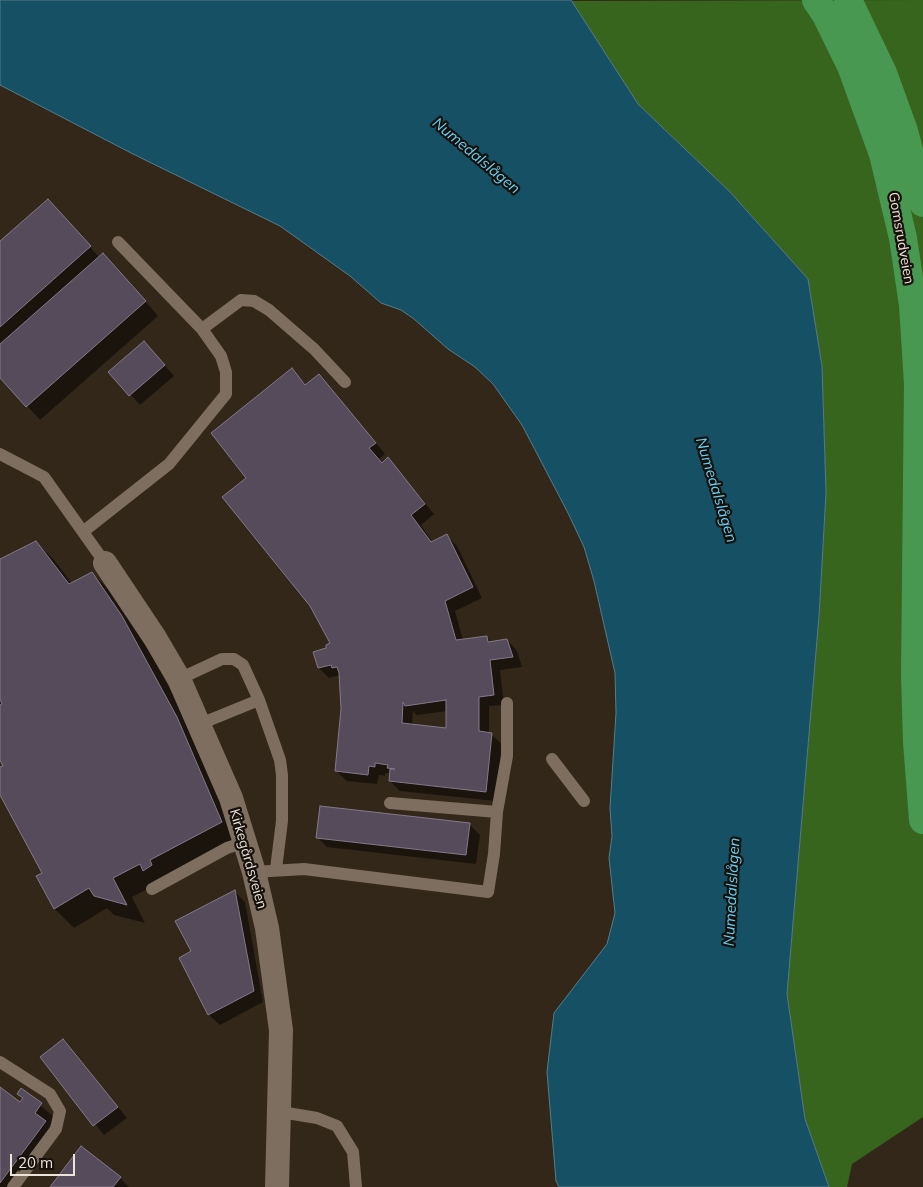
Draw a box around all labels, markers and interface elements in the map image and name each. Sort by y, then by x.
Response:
water label: Numedalslågen [429,114,523,198]
street label: Gomsrudveien [885,191,917,285]
water label: Numedalslågen [691,435,741,545]
street label: Kirkegårdsveien [226,807,270,911]
water label: Numedalslågen [720,837,744,947]
scale bar [12,1144,78,1176]
text: 20 m [18,1153,53,1172]

